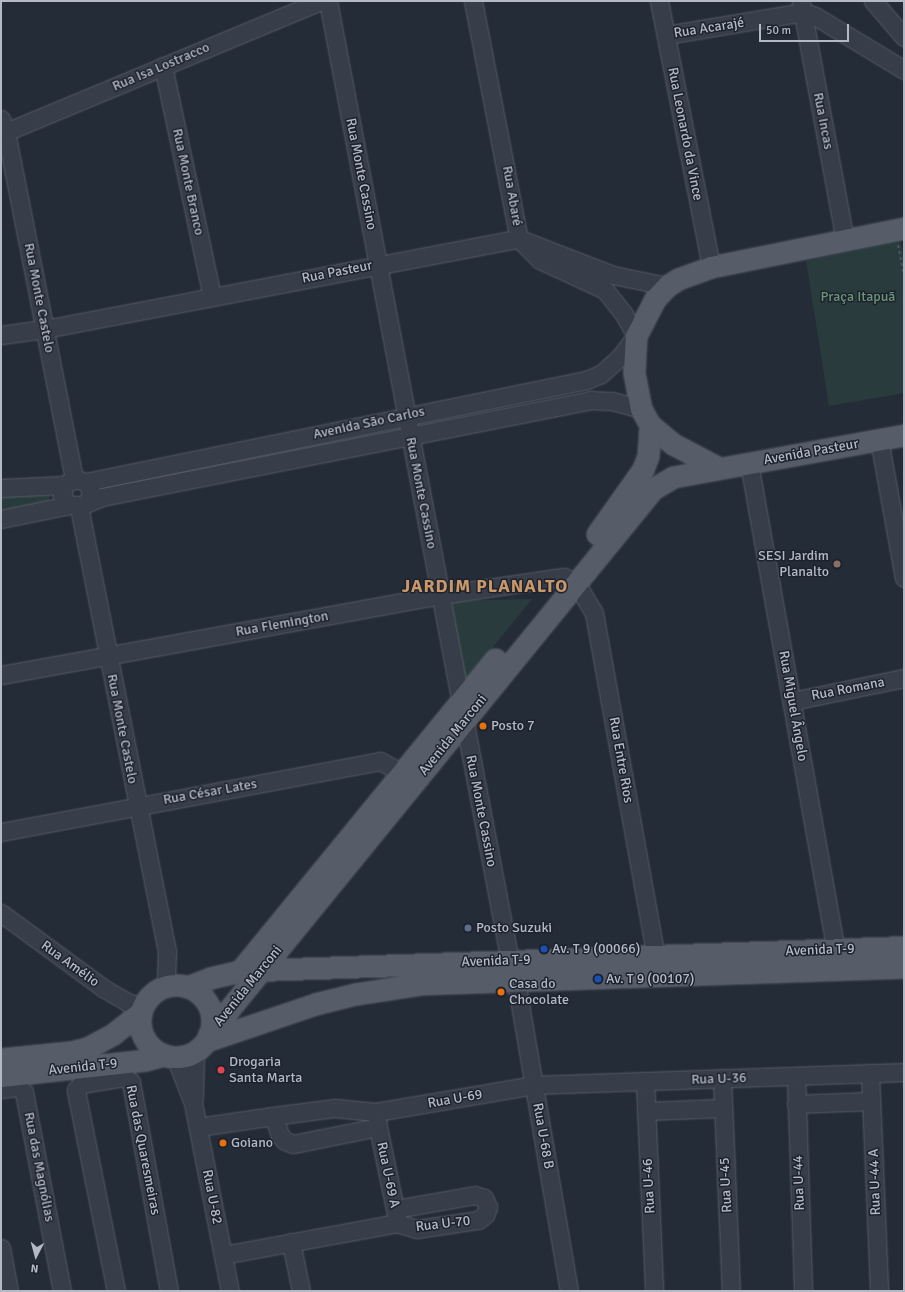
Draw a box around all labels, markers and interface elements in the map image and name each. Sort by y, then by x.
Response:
street label: Rua Acarajé [673,14,745,42]
scale bar [761,16,851,42]
text: 50 m [766,23,791,38]
street label: Rua Isa Lostracco [110,39,212,95]
street label: Rua Leonardo da Vince [664,66,706,202]
street label: Rua Incas [809,91,837,151]
street label: Rua Monte Cassino [342,117,380,231]
street label: Rua Monte Branco [168,127,208,237]
street label: Rua Abaré [498,165,526,227]
street label: Rua Monte Castelo [20,242,58,354]
street label: Rua Pasteur [300,257,374,287]
park label: Praça Itapuã [821,289,895,305]
street label: Avenida São Carlos [312,403,426,443]
street label: Avenida Pasteur [762,435,860,469]
street label: Rua Monte Cassino [402,436,440,550]
place label: SESI Jardim Planalto [758,548,829,580]
marker: SESI Jardim Planalto [832,559,842,569]
district label: JARDIM PLANALTO [402,575,568,597]
street label: Rua Flemington [234,608,330,640]
street label: Rua Miguel Ângelo [775,649,811,763]
street label: Rua Monte Castelo [103,673,141,785]
street label: Rua Romana [810,674,886,704]
street label: Avenida Marconi [415,691,491,779]
street label: Rua Entre Rios [605,716,637,804]
place label: Posto 7 [491,718,535,734]
marker: Posto 7 [478,721,488,731]
street label: Rua Monte Cassino [462,754,500,868]
street label: Rua César Lates [162,775,258,809]
place label: Posto Suzuki [476,920,552,936]
marker: Posto Suzuki [463,923,473,933]
street label: Rua Amélio [38,937,102,991]
street label: Avenida T-9 [785,940,855,960]
place label: Av. T 9 (00066) [552,941,640,957]
street label: Avenida Marconi [210,942,286,1030]
marker: Av. T 9 (00066) [539,944,549,954]
street label: Avenida T-9 [461,951,531,971]
place label: Av. T 9 (00107) [606,971,694,987]
marker: Av. T 9 (00107) [593,974,603,984]
place label: Casa do Chocolate [509,976,569,1008]
marker: Casa do Chocolate [496,987,506,997]
place label: Drogaria Santa Marta [229,1054,302,1086]
street label: Avenida T-9 [48,1055,118,1079]
marker: Drogaria Santa Marta [216,1065,226,1075]
street label: Rua U-36 [691,1070,747,1088]
street label: Rua das Quaresmeiras [122,1084,164,1216]
street label: Rua U-69 [426,1086,484,1112]
street label: Rua U-68 B [529,1102,557,1170]
street label: Rua das Magnólias [20,1111,58,1223]
place label: Goiano [231,1135,273,1151]
marker: Goiano [218,1138,228,1148]
street label: Rua U-69 A [373,1141,403,1209]
street label: Rua U-44 A [865,1148,885,1216]
street label: Rua U-44 [790,1155,808,1211]
street label: Rua U-45 [716,1157,736,1213]
street label: Rua U-46 [639,1158,659,1214]
street label: Rua U-82 [198,1168,226,1226]
street label: Rua U-70 [415,1212,471,1236]
north arrow [16,1236,56,1276]
text: N [30,1262,39,1275]

